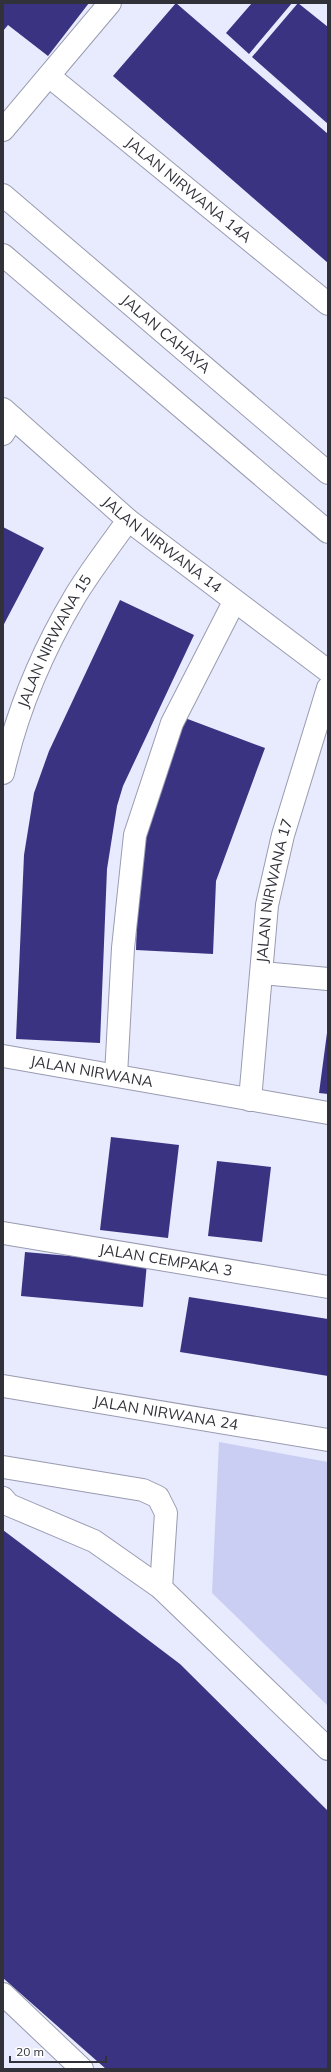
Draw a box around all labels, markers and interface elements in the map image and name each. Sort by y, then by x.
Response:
street label: JALAN NIRWANA 14A [122,132,256,247]
street label: JALAN CAHAYA [117,290,215,377]
street label: JALAN NIRWANA 14 [99,492,226,597]
street label: JALAN NIRWANA 15 [13,571,95,710]
street label: JALAN NIRWANA 17 [252,816,296,964]
street label: JALAN NIRWANA [29,1051,155,1091]
street label: JALAN CEMPAKA 3 [98,1239,234,1280]
street label: JALAN NIRWANA 24 [92,1391,240,1434]
scale bar [10,2038,106,2064]
text: 20 m [16,2044,44,2059]

